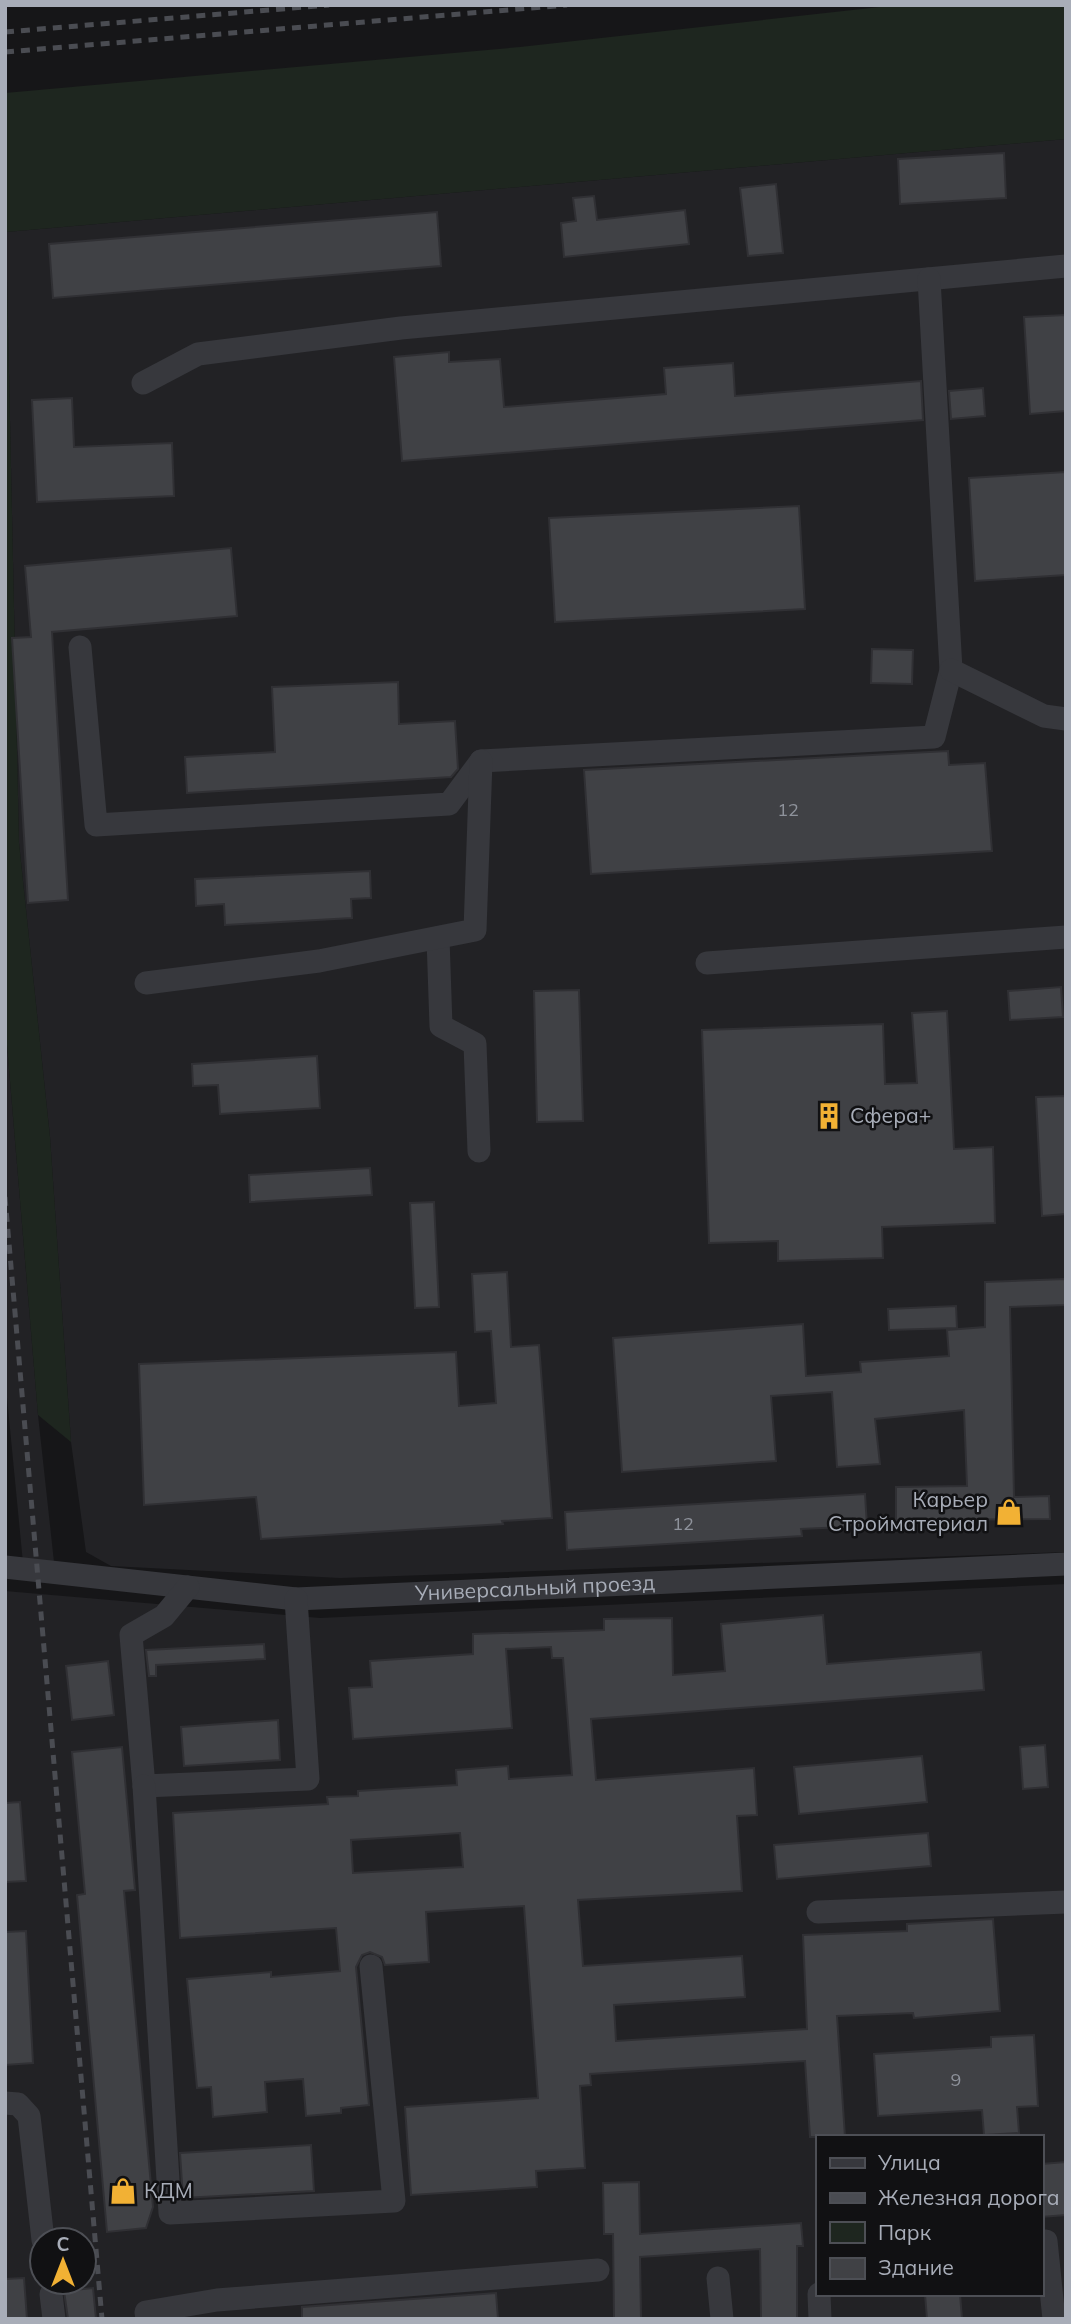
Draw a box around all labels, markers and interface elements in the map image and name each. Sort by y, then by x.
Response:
house number: 12 [777,798,799,821]
building icon: Сфера+ [814,1101,844,1131]
place label: Сфера+ [850,1102,931,1128]
place label: Карьер Стройматериал [828,1486,988,1536]
shop icon: Карьер Стройматериал [994,1497,1024,1527]
house number: 12 [672,1512,694,1535]
street label: Универсальный проезд [413,1569,656,1606]
house number: 9 [951,2068,961,2091]
legend [816,2135,1043,2296]
text: Улица [877,2149,941,2175]
shop icon: КДМ [108,2176,138,2206]
place label: КДМ [144,2177,193,2203]
text: Железная дорога [878,2184,1060,2210]
text: Парк [878,2219,932,2245]
north arrow [28,2226,98,2296]
text: С [56,2232,70,2256]
text: Здание [878,2254,954,2280]

